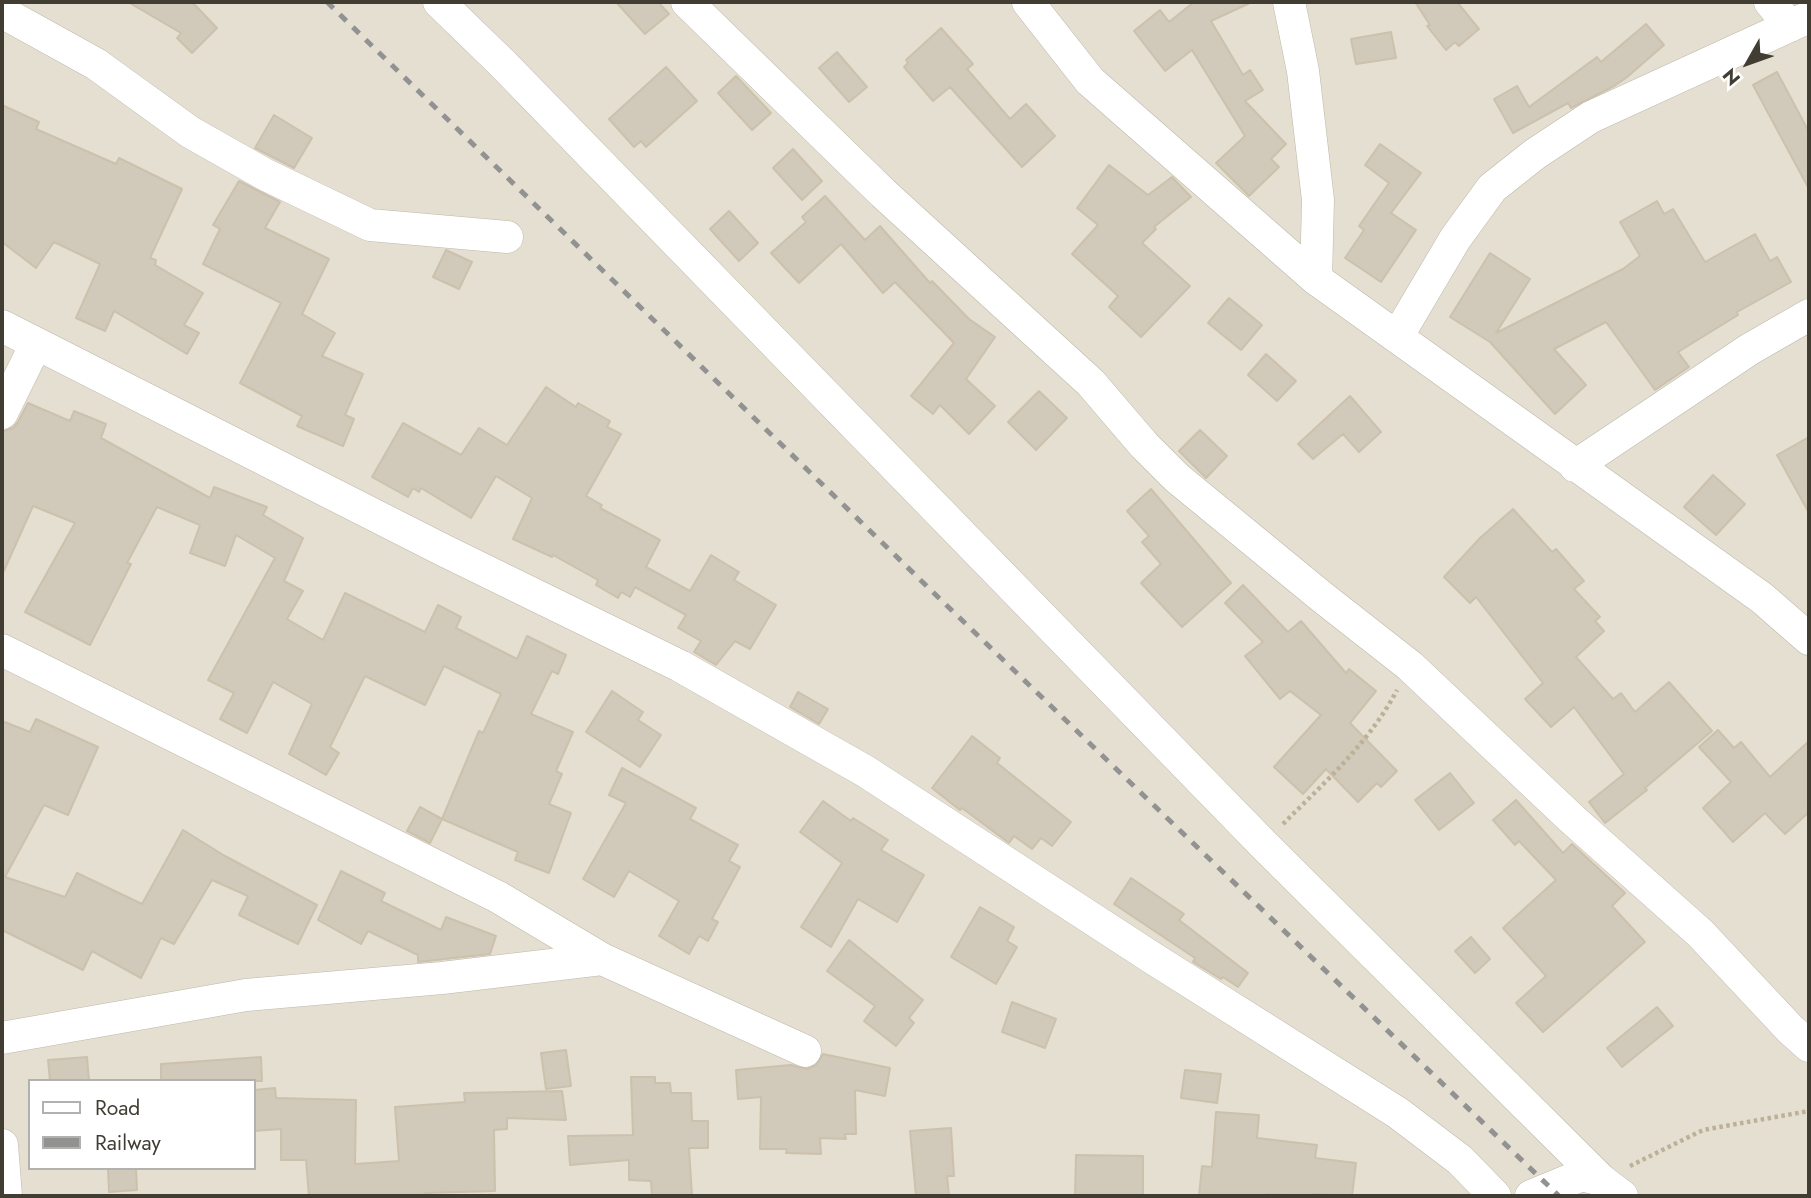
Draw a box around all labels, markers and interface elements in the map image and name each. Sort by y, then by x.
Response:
north arrow [1713,28,1783,98]
text: N [1716,62,1747,91]
legend [28,1079,256,1170]
text: Road [95,1093,140,1123]
text: Railway [95,1128,161,1158]

